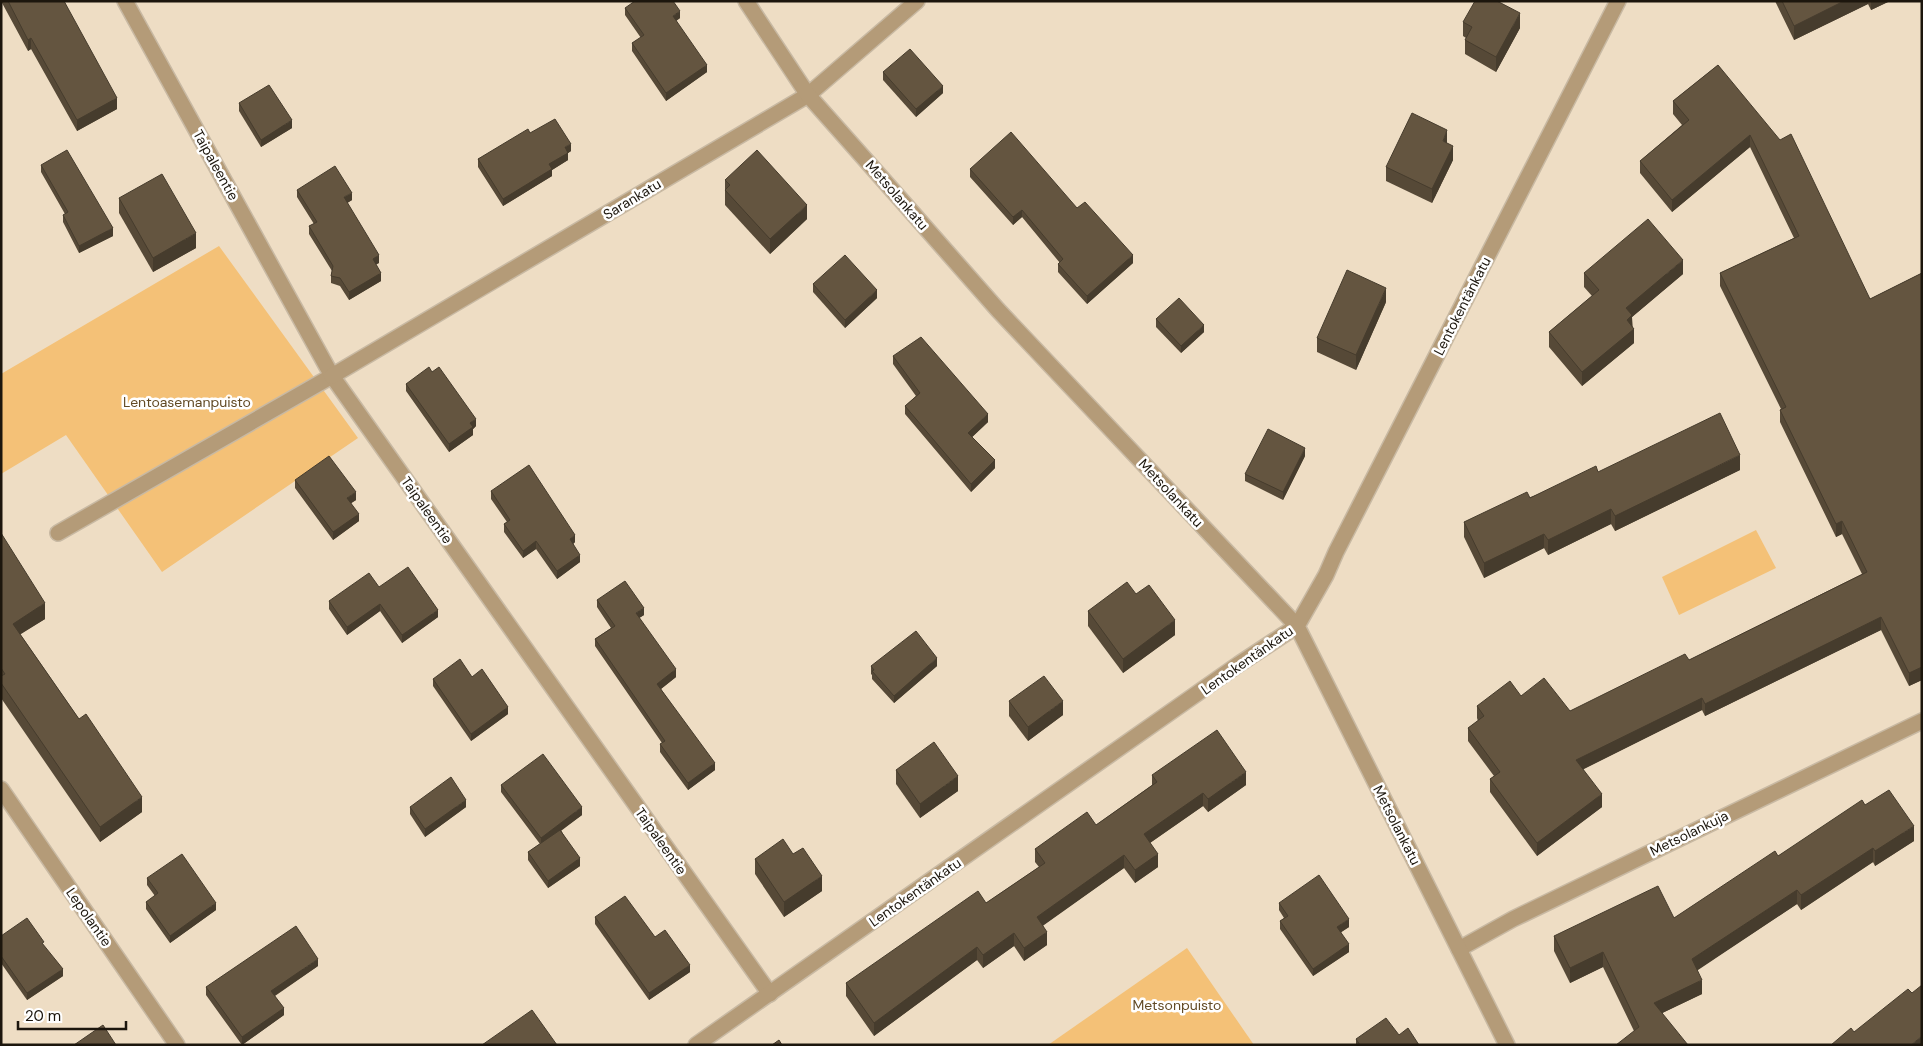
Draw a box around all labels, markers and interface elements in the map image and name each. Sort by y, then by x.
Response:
street label: Taipaleentie [189,127,243,204]
street label: Metsolankatu [862,156,932,234]
street label: Sarankatu [600,175,664,223]
street label: Lentokentänkatu [1429,254,1495,358]
park label: Lentoasemanpuisto [123,393,251,411]
street label: Metsolankatu [1135,455,1207,531]
street label: Taipaleentie [397,473,457,547]
street label: Lentokentänkatu [1197,622,1297,698]
street label: Metsolankatu [1369,782,1425,868]
street label: Taipaleentie [631,804,691,878]
street label: Metsolankuja [1647,806,1731,860]
street label: Lentokentänkatu [865,854,965,930]
street label: Lepolantie [62,884,116,950]
park label: Metsonpuisto [1133,996,1221,1014]
scale bar [18,998,125,1030]
text: 20 m [25,1006,61,1026]

